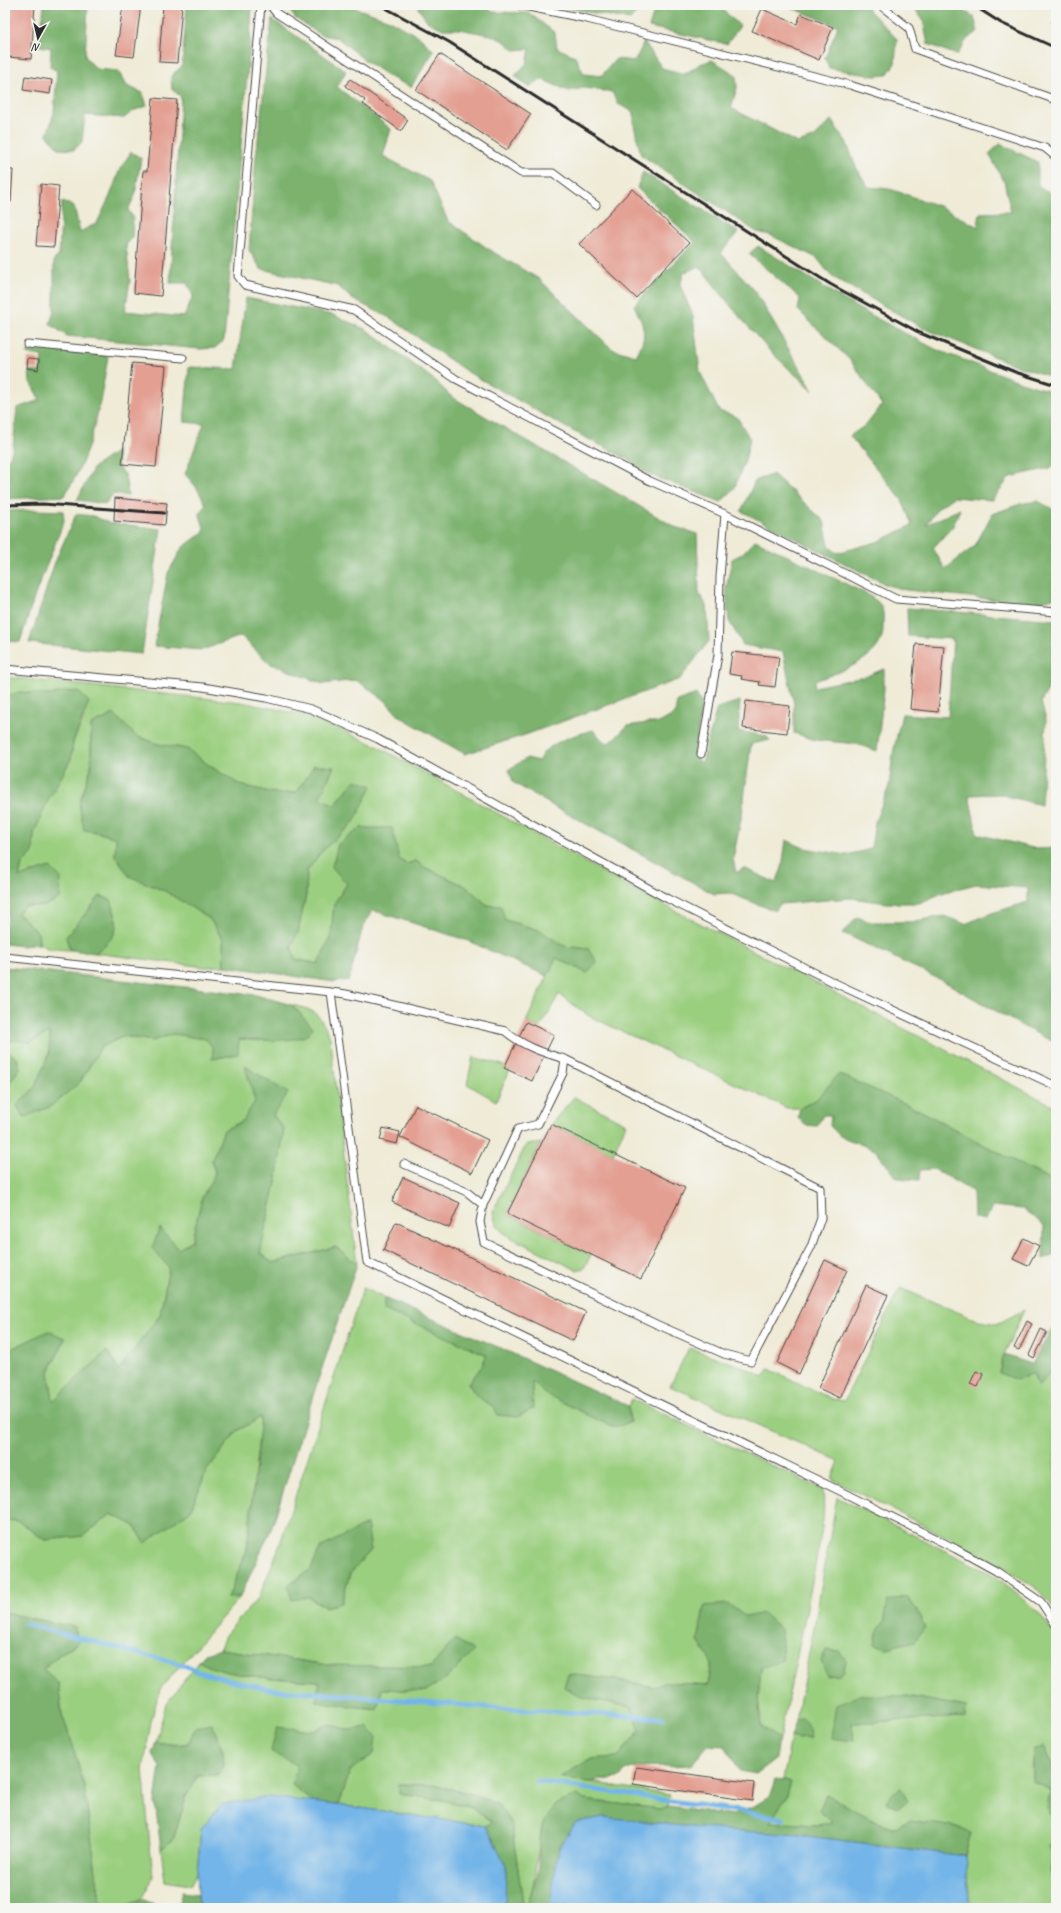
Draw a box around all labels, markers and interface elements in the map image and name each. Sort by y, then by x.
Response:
north arrow [18,18,58,58]
text: N [30,40,41,55]

